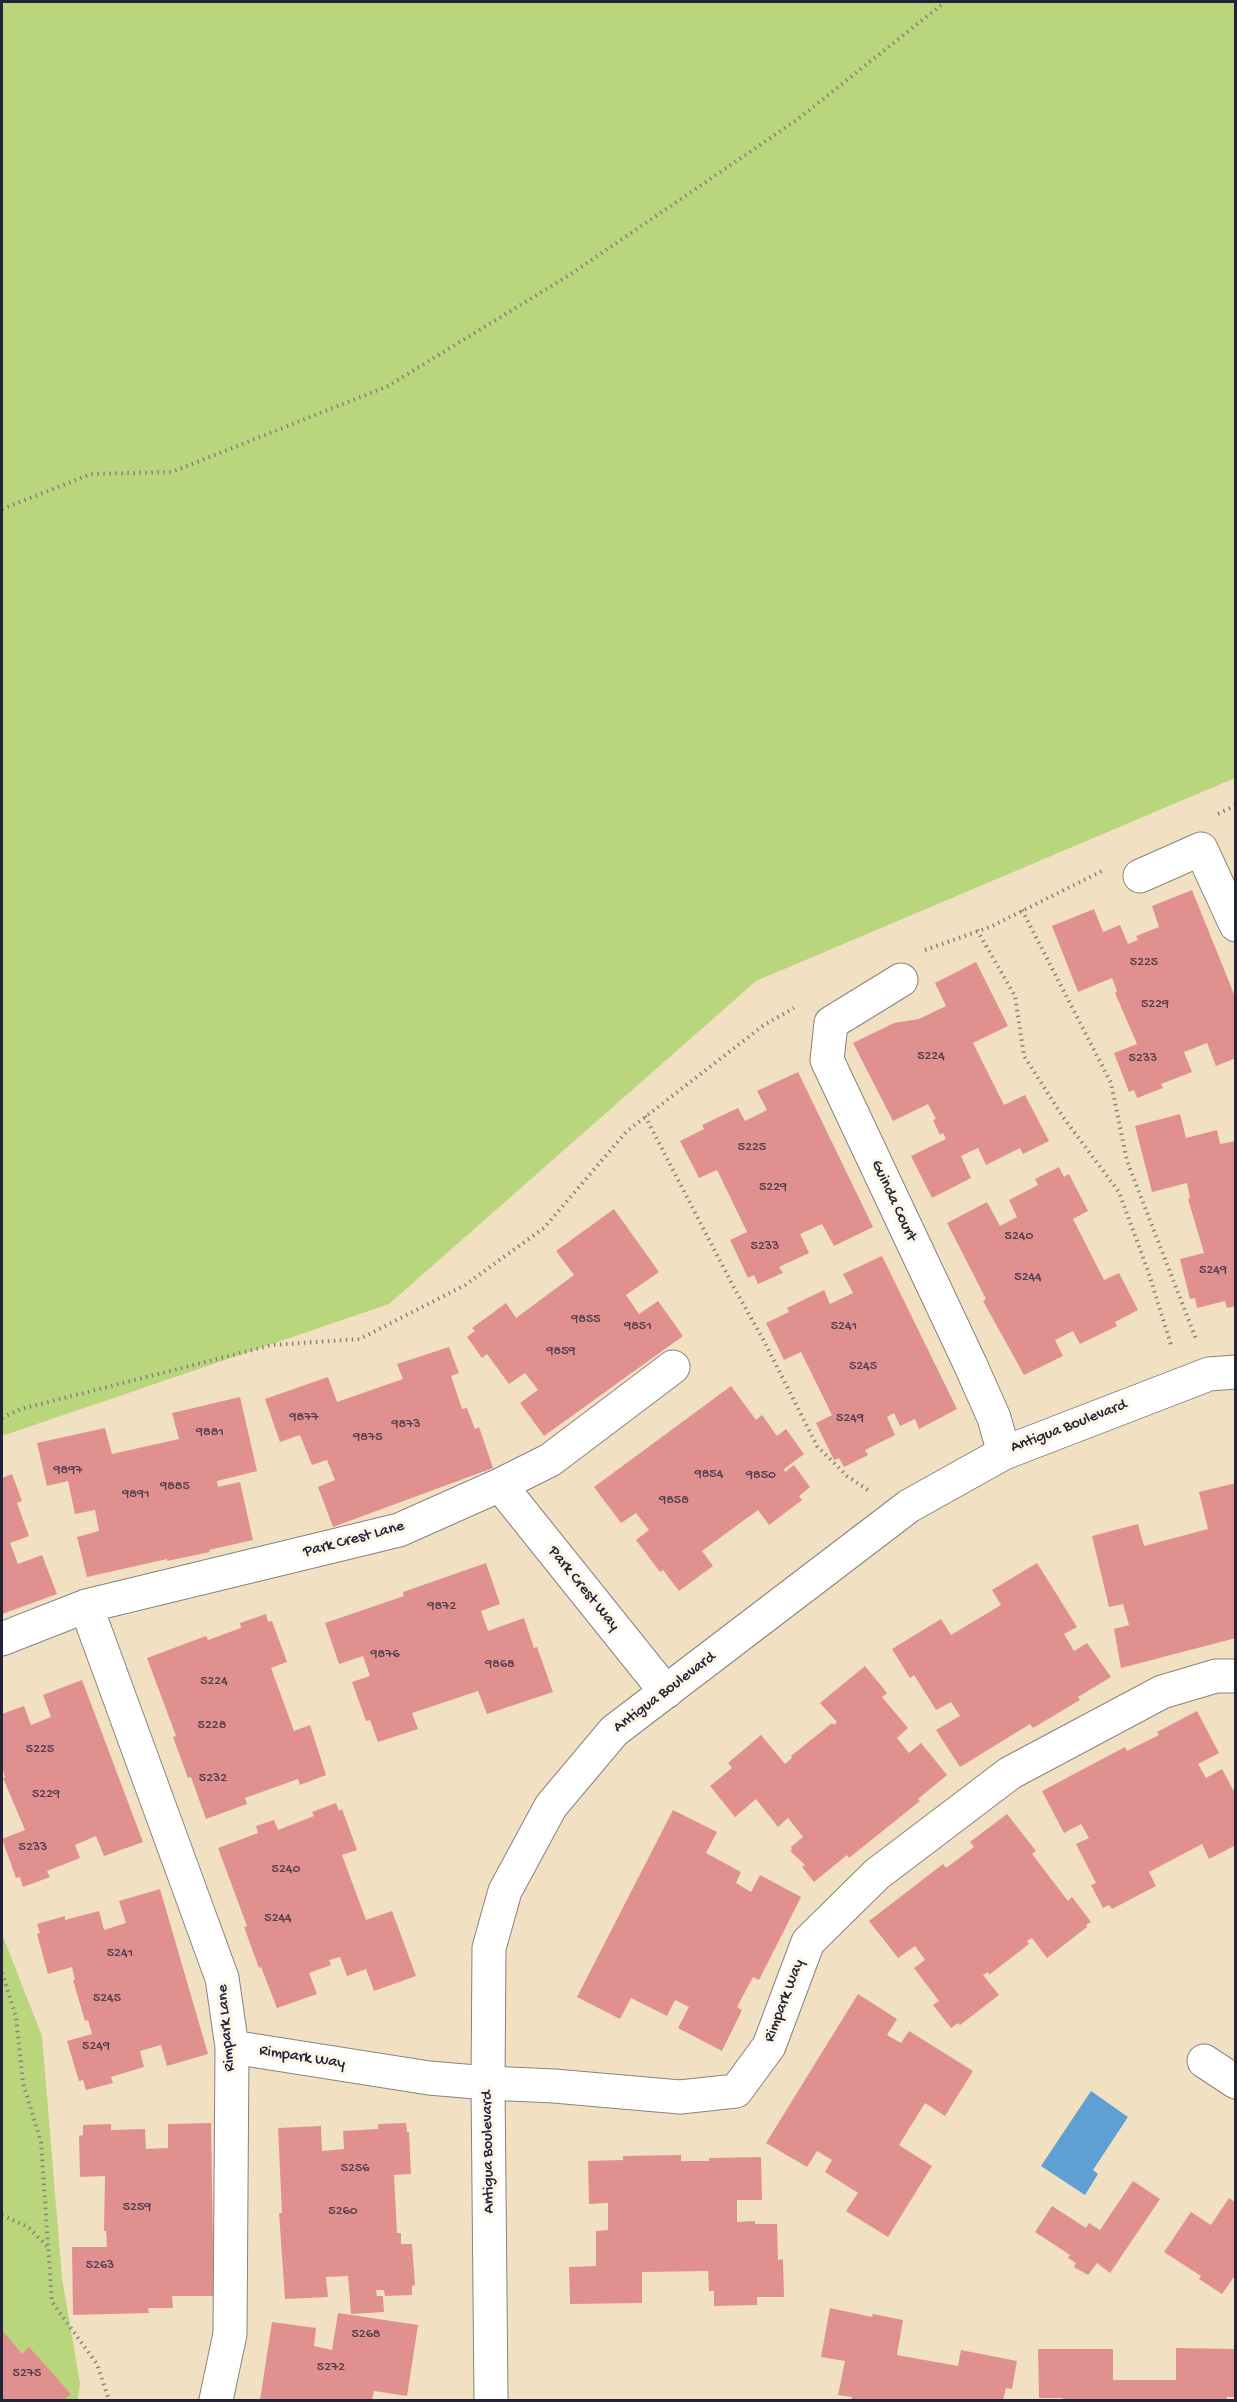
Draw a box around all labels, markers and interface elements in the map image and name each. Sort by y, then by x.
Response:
house number: 5225 [1130,955,1158,971]
house number: 5229 [1141,997,1169,1013]
house number: 5224 [917,1049,945,1065]
house number: 5233 [1129,1051,1157,1067]
house number: 5225 [738,1140,766,1156]
street label: Guinda Court [866,1157,920,1245]
house number: 5229 [759,1180,787,1196]
house number: 5240 [1005,1229,1033,1245]
house number: 5233 [751,1239,779,1255]
house number: 5249 [1199,1263,1227,1279]
house number: 5244 [1014,1270,1042,1286]
house number: 9855 [571,1312,601,1328]
house number: 9851 [624,1319,652,1335]
house number: 5241 [831,1319,857,1335]
house number: 9859 [546,1344,576,1360]
house number: 5245 [849,1359,877,1375]
street label: Antigua Boulevard [1008,1396,1130,1458]
house number: 9877 [289,1410,319,1426]
house number: 5249 [836,1411,864,1427]
house number: 9873 [391,1417,421,1433]
house number: 9881 [196,1425,224,1441]
house number: 9875 [353,1430,383,1446]
house number: 9897 [54,1463,82,1479]
house number: 9854 [695,1467,723,1483]
house number: 9850 [746,1468,776,1484]
house number: 9885 [160,1479,190,1495]
house number: 9891 [122,1487,150,1503]
house number: 9858 [659,1493,689,1509]
street label: Park Crest Lane [301,1517,407,1563]
street label: Park Crest Way [543,1543,623,1635]
house number: 9872 [428,1599,456,1615]
house number: 9876 [370,1647,400,1663]
street label: Antigua Boulevard [610,1648,720,1738]
house number: 9868 [485,1657,515,1673]
house number: 5224 [200,1674,228,1690]
house number: 5228 [198,1718,226,1734]
house number: 5225 [26,1742,54,1758]
house number: 5232 [199,1771,227,1787]
house number: 5229 [32,1787,60,1803]
house number: 5233 [19,1840,47,1856]
house number: 5240 [272,1862,300,1878]
house number: 5244 [264,1911,292,1927]
house number: 5241 [107,1946,133,1962]
street label: Rimpark Way [760,1957,810,2045]
street label: Rimpark Lane [214,1984,240,2072]
house number: 5245 [93,1991,121,2007]
house number: 5249 [82,2039,110,2055]
street label: Rimpark Way [258,2042,346,2074]
street label: Antigua Boulevard [478,2090,500,2214]
house number: 5256 [341,2161,369,2177]
house number: 5259 [123,2200,151,2216]
house number: 5260 [328,2204,358,2220]
house number: 5263 [86,2258,114,2274]
house number: 5268 [352,2327,380,2343]
house number: 5272 [317,2360,345,2376]
house number: 5275 [13,2366,41,2382]

